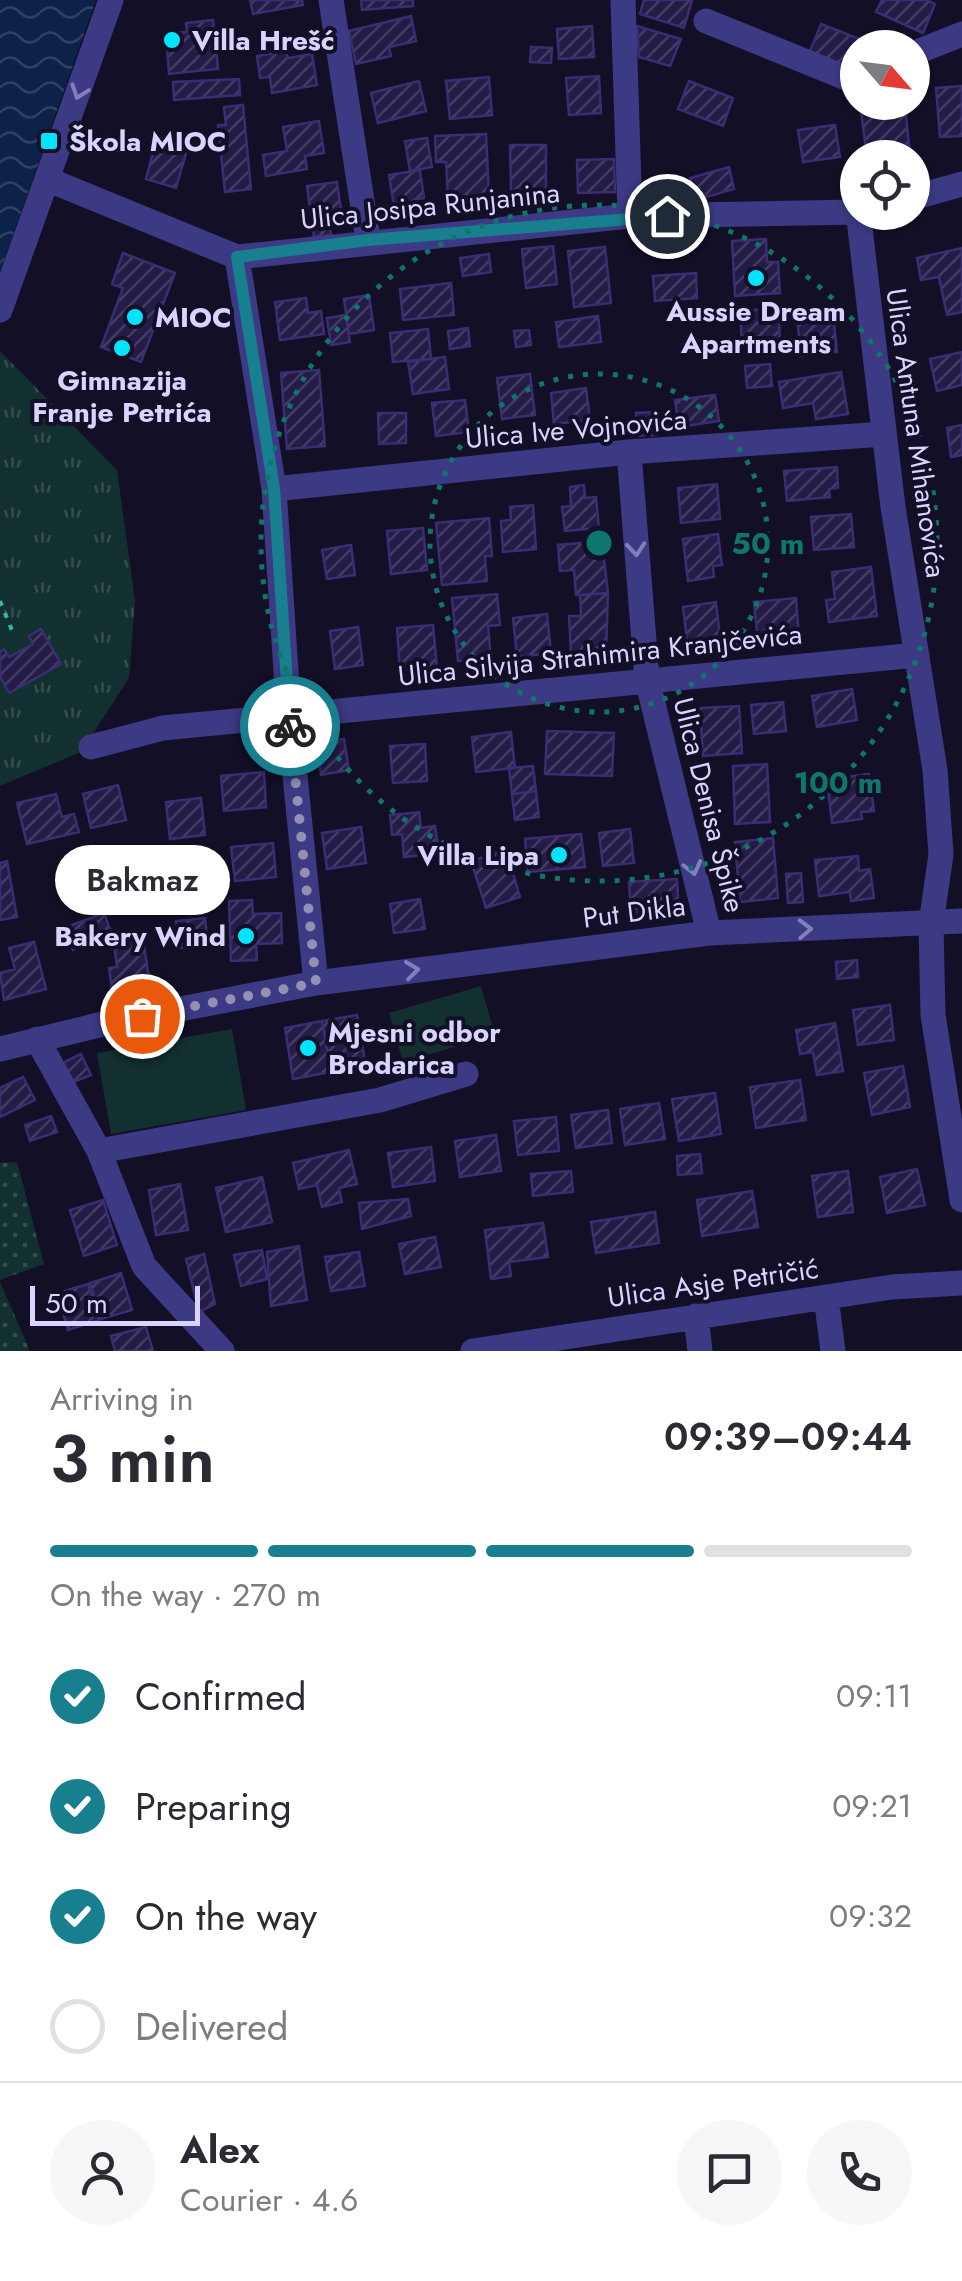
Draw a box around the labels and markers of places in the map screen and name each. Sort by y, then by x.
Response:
place label: Villa Hrešć [191,20,335,61]
marker: Villa Hrešć [161,29,183,51]
place label: Škola MIOC [69,121,226,162]
marker: Škola MIOC [38,130,60,152]
pin [625,174,710,259]
marker: Aussie Dream Apartments [745,267,767,289]
place label: Aussie Dream Apartments [665,291,846,364]
place label: MIOC [155,297,232,338]
marker: MIOC [124,306,146,328]
marker: Gimnazija Franje Petrića [111,337,133,359]
place label: Gimnazija Franje Petrića [32,360,212,433]
centre of rings [581,525,617,561]
place label: Villa Lipa [416,835,539,876]
marker: Villa Lipa [548,844,570,866]
callout: Bakmaz [54,846,230,916]
place label: Bakery Wind [54,916,226,957]
marker: Bakery Wind [235,925,257,947]
pin [100,974,185,1059]
place label: Mjesni odbor Brodarica [328,1012,501,1085]
marker: Mjesni odbor Brodarica [297,1037,319,1059]

